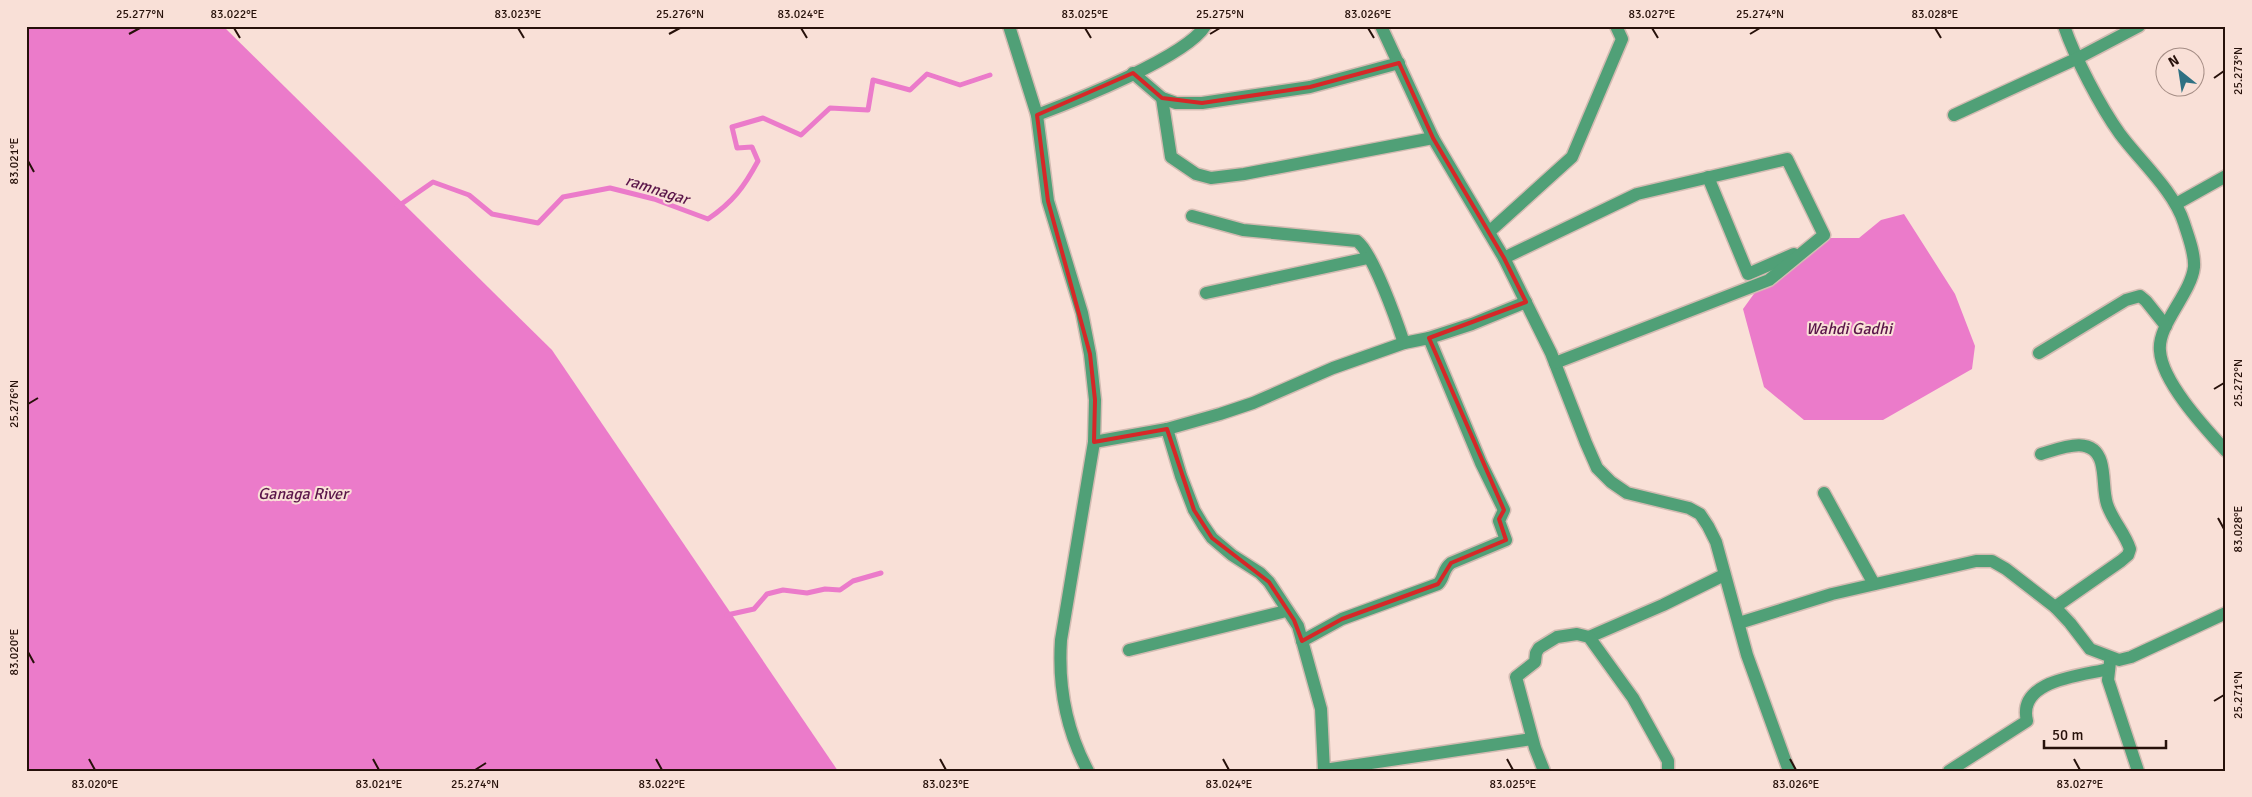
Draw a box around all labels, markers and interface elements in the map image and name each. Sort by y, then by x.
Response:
text: 25.277°N [116,7,164,22]
text: 83.022°E [211,7,258,22]
text: 83.023°E [495,7,542,22]
text: 25.276°N [656,7,704,22]
text: 83.024°E [778,7,825,22]
text: 83.025°E [1062,7,1109,22]
text: 25.275°N [1196,7,1244,22]
text: 83.026°E [1345,7,1392,22]
text: 83.027°E [1629,7,1676,22]
text: 25.274°N [1736,7,1784,22]
text: 83.028°E [1912,7,1959,22]
text: 25.273°N [2231,47,2246,95]
north arrow [2154,48,2204,98]
text: N [2165,51,2182,71]
text: 83.021°E [7,137,22,184]
water label: ramnagar [623,170,693,210]
water label: Wahdi Gadhi [1806,319,1894,339]
text: 25.272°N [2231,359,2246,407]
text: 25.276°N [7,380,22,428]
water label: Ganaga River [258,484,350,504]
text: 83.028°E [2231,505,2246,552]
text: 83.020°E [7,628,22,675]
text: 25.271°N [2231,671,2246,719]
scale bar [2044,717,2167,749]
text: 50 m [2052,726,2083,744]
text: 83.020°E [72,777,119,792]
text: 83.021°E [356,777,403,792]
text: 25.274°N [451,777,499,792]
text: 83.022°E [639,777,686,792]
text: 83.023°E [923,777,970,792]
text: 83.024°E [1206,777,1253,792]
text: 83.025°E [1490,777,1537,792]
text: 83.026°E [1773,777,1820,792]
text: 83.027°E [2057,777,2104,792]

